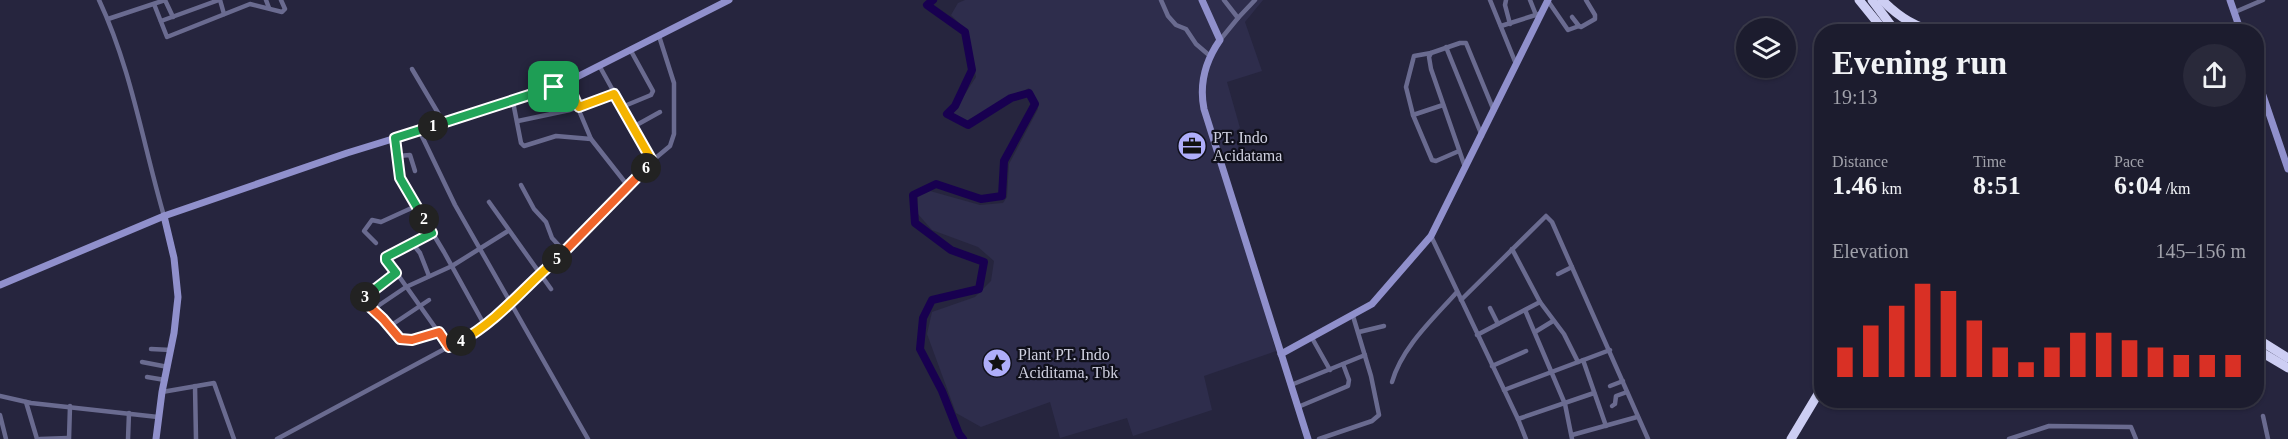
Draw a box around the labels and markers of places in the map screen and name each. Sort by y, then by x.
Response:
pin [528,61,579,112]
pin: 1 [418,111,448,141]
place label: PT. Indo Acidatama [1213,129,1282,164]
office icon: PT. Indo Acidatama [1176,130,1208,162]
pin: 6 [631,153,661,183]
pin: 2 [409,204,439,234]
pin: 5 [542,244,572,274]
pin: 3 [350,282,380,312]
pin: 4 [446,326,476,356]
place label: Plant PT. Indo Aciditama, Tbk [1018,346,1118,381]
place icon: Plant PT. Indo Aciditama, Tbk [981,347,1013,379]

